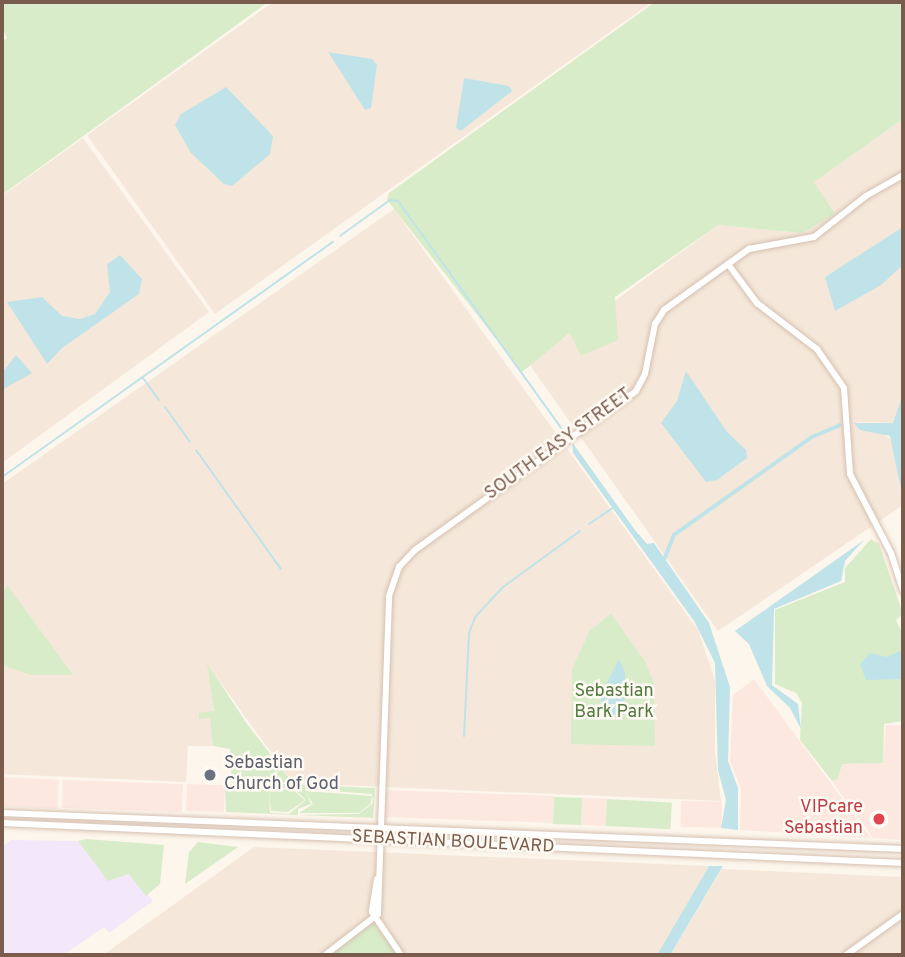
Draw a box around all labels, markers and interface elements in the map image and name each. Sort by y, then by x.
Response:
street label: SOUTH EASY STREET [481,384,637,506]
park label: Sebastian Bark Park [574,682,654,724]
place label: Sebastian Church of God [224,754,339,796]
marker: Sebastian Church of God [202,767,218,783]
place label: VIPcare Sebastian [784,798,863,840]
marker: VIPcare Sebastian [869,809,889,829]
street label: SEBASTIAN BOULEVARD [351,827,555,859]

